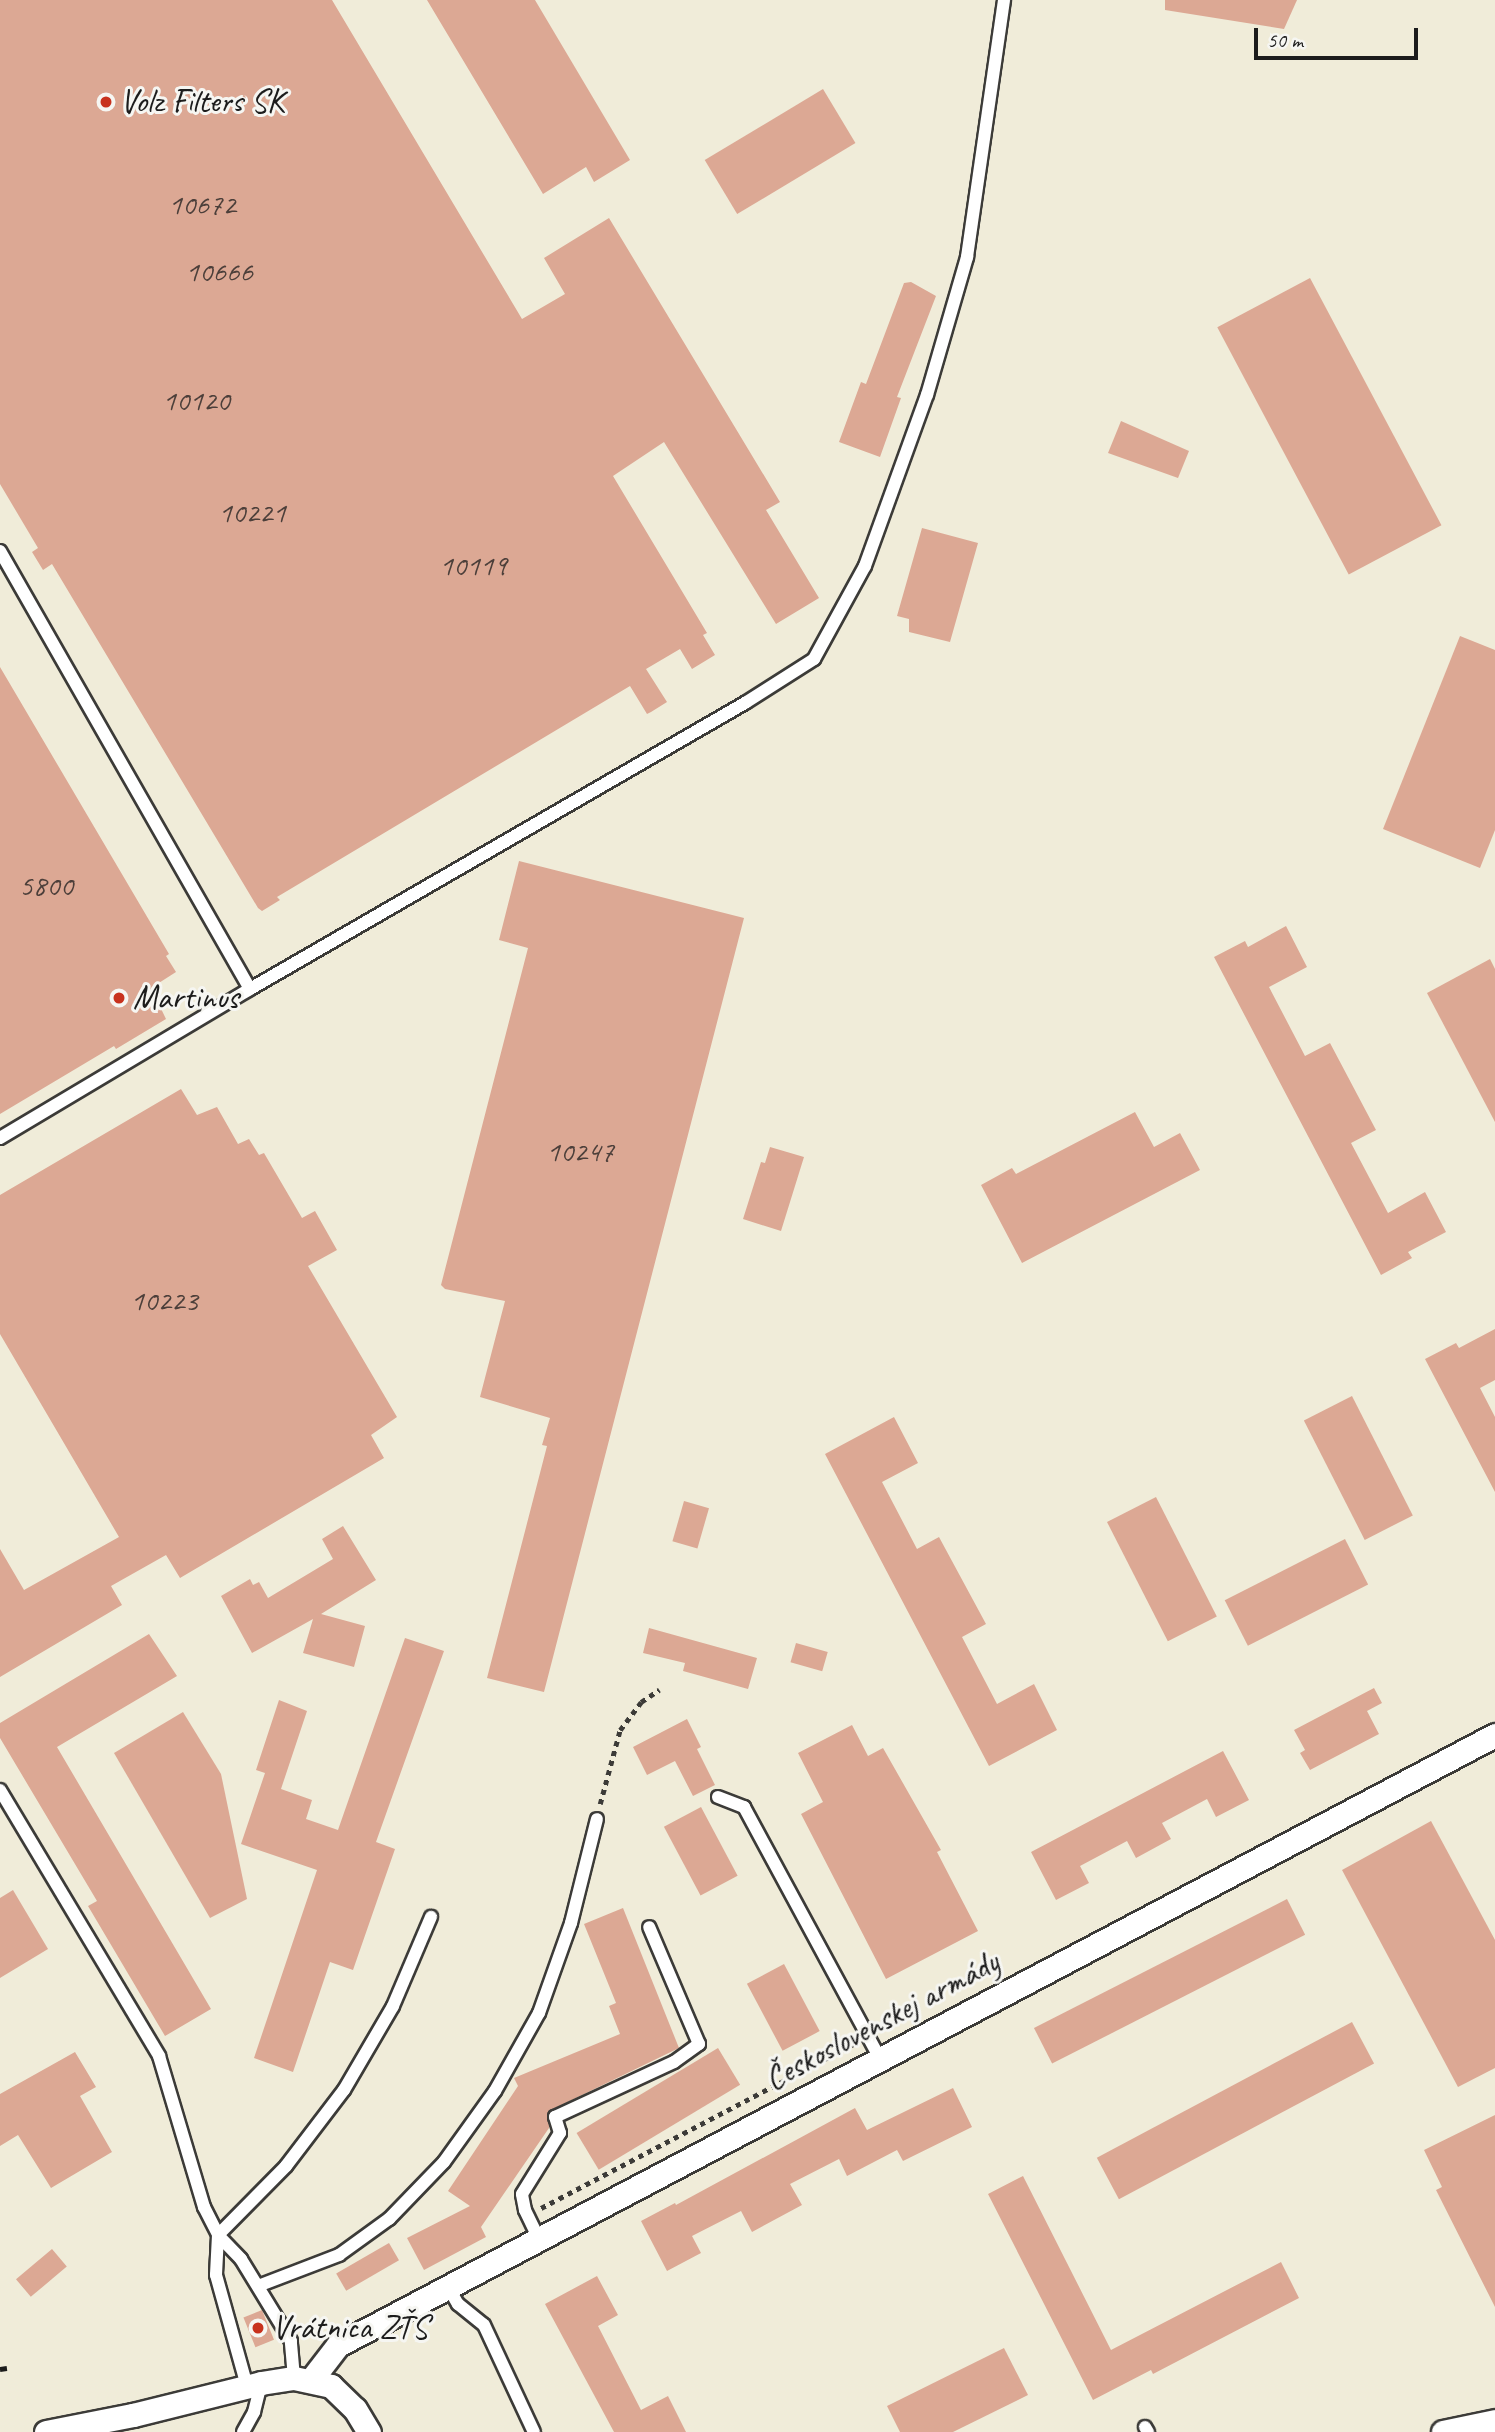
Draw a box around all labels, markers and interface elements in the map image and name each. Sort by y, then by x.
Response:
scale bar [1257,14,1422,58]
text: 50 m [1267,27,1303,53]
place label: Volz Filters SK [120,82,283,122]
marker: Volz Filters SK [98,94,114,110]
house number: 10672 [168,186,236,222]
house number: 10666 [185,253,253,289]
house number: 10120 [162,382,230,418]
house number: 10221 [218,494,286,530]
house number: 10119 [439,547,507,583]
house number: 5800 [19,867,73,903]
place label: Martinus [133,978,238,1018]
marker: Martinus [111,990,127,1006]
house number: 10247 [546,1133,614,1169]
house number: 10223 [130,1282,198,1318]
street label: Československej armády [758,1942,1006,2100]
place label: Vrátnica ZŤS [272,2308,428,2348]
marker: Vrátnica ZŤS [250,2320,266,2336]

